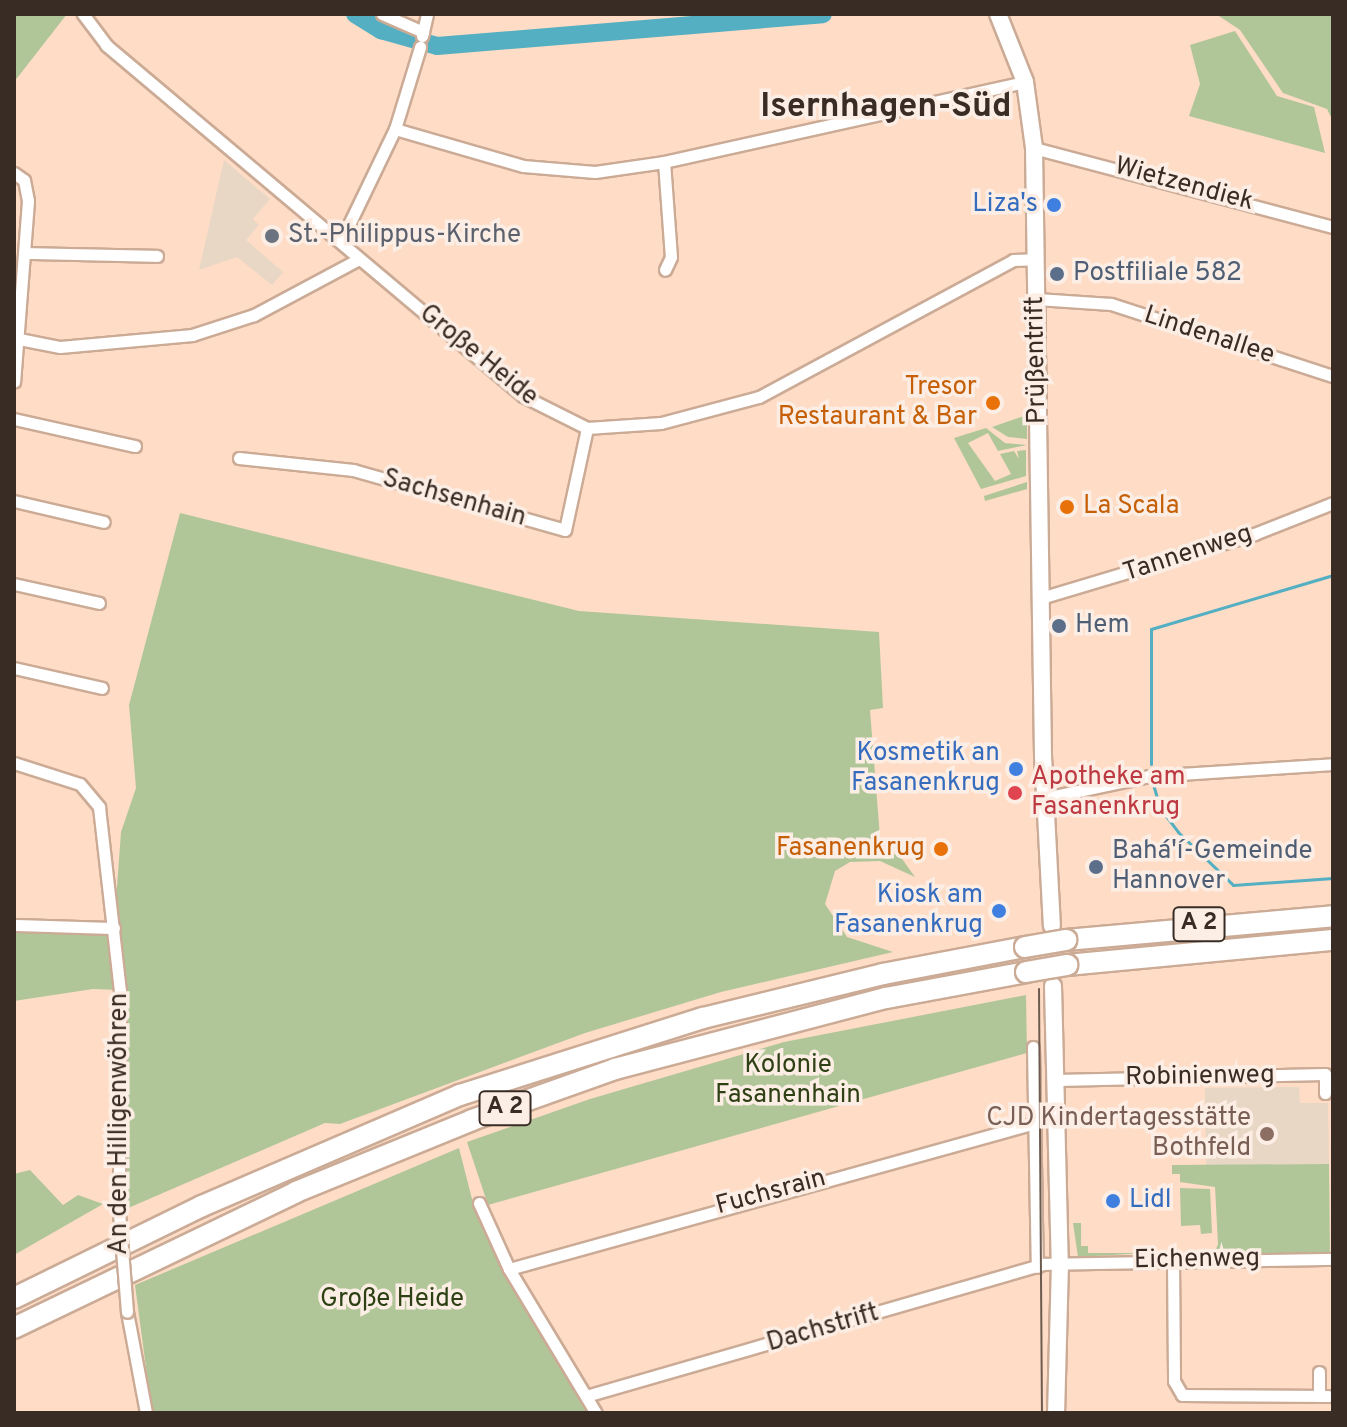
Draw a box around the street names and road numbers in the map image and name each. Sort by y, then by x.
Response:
street label: Wietzendiek [1111,151,1257,219]
street label: Prüßentrift [1020,296,1054,424]
street label: Große Heide [412,299,544,413]
street label: Lindenallee [1140,300,1278,372]
street label: Sachsenhain [379,464,529,534]
street label: Tannenweg [1120,519,1256,589]
road number: A 2 [1171,904,1227,944]
street label: An den Hilligenwöhren [104,993,136,1255]
street label: Robinienweg [1125,1060,1275,1094]
road number: A 2 [477,1088,533,1128]
street label: Fuchsrain [713,1163,829,1223]
street label: Eichenweg [1134,1243,1260,1277]
street label: Dachstrift [763,1298,883,1360]

